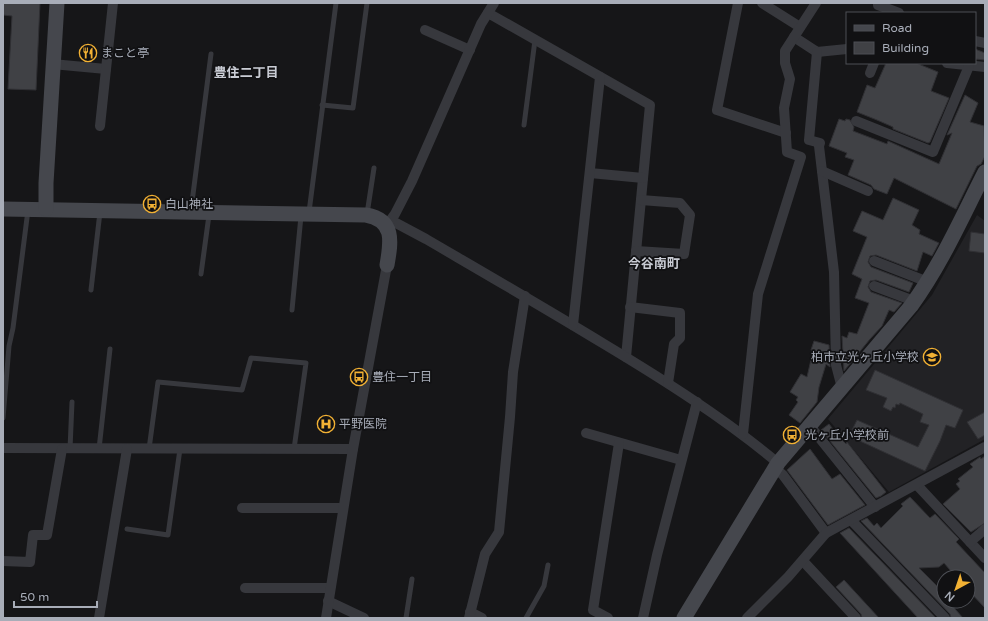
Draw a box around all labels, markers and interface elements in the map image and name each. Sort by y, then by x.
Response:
legend [846,12,976,64]
text: Road [882,21,912,35]
text: Building [882,41,929,55]
restaurant icon: まこと亭 [78,43,98,63]
place label: まこと亭 [101,46,149,60]
district label: 豊住二丁目 [213,65,279,81]
bus stop icon: 白山神社 [142,194,162,214]
place label: 白山神社 [165,197,213,211]
district label: 今谷南町 [628,256,680,272]
school or university icon: 柏市立光ヶ丘小学校 [922,347,942,367]
place label: 柏市立光ヶ丘小学校 [811,350,919,364]
bus stop icon: 豊住一丁目 [349,367,369,387]
place label: 豊住一丁目 [372,370,432,384]
hospital icon: 平野医院 [316,414,336,434]
place label: 平野医院 [339,417,387,431]
bus stop icon: 光ヶ丘小学校前 [782,425,802,445]
place label: 光ヶ丘小学校前 [805,428,889,442]
north arrow [936,569,976,609]
scale bar [14,583,97,609]
text: N [942,588,957,604]
text: 50 m [20,590,49,604]

